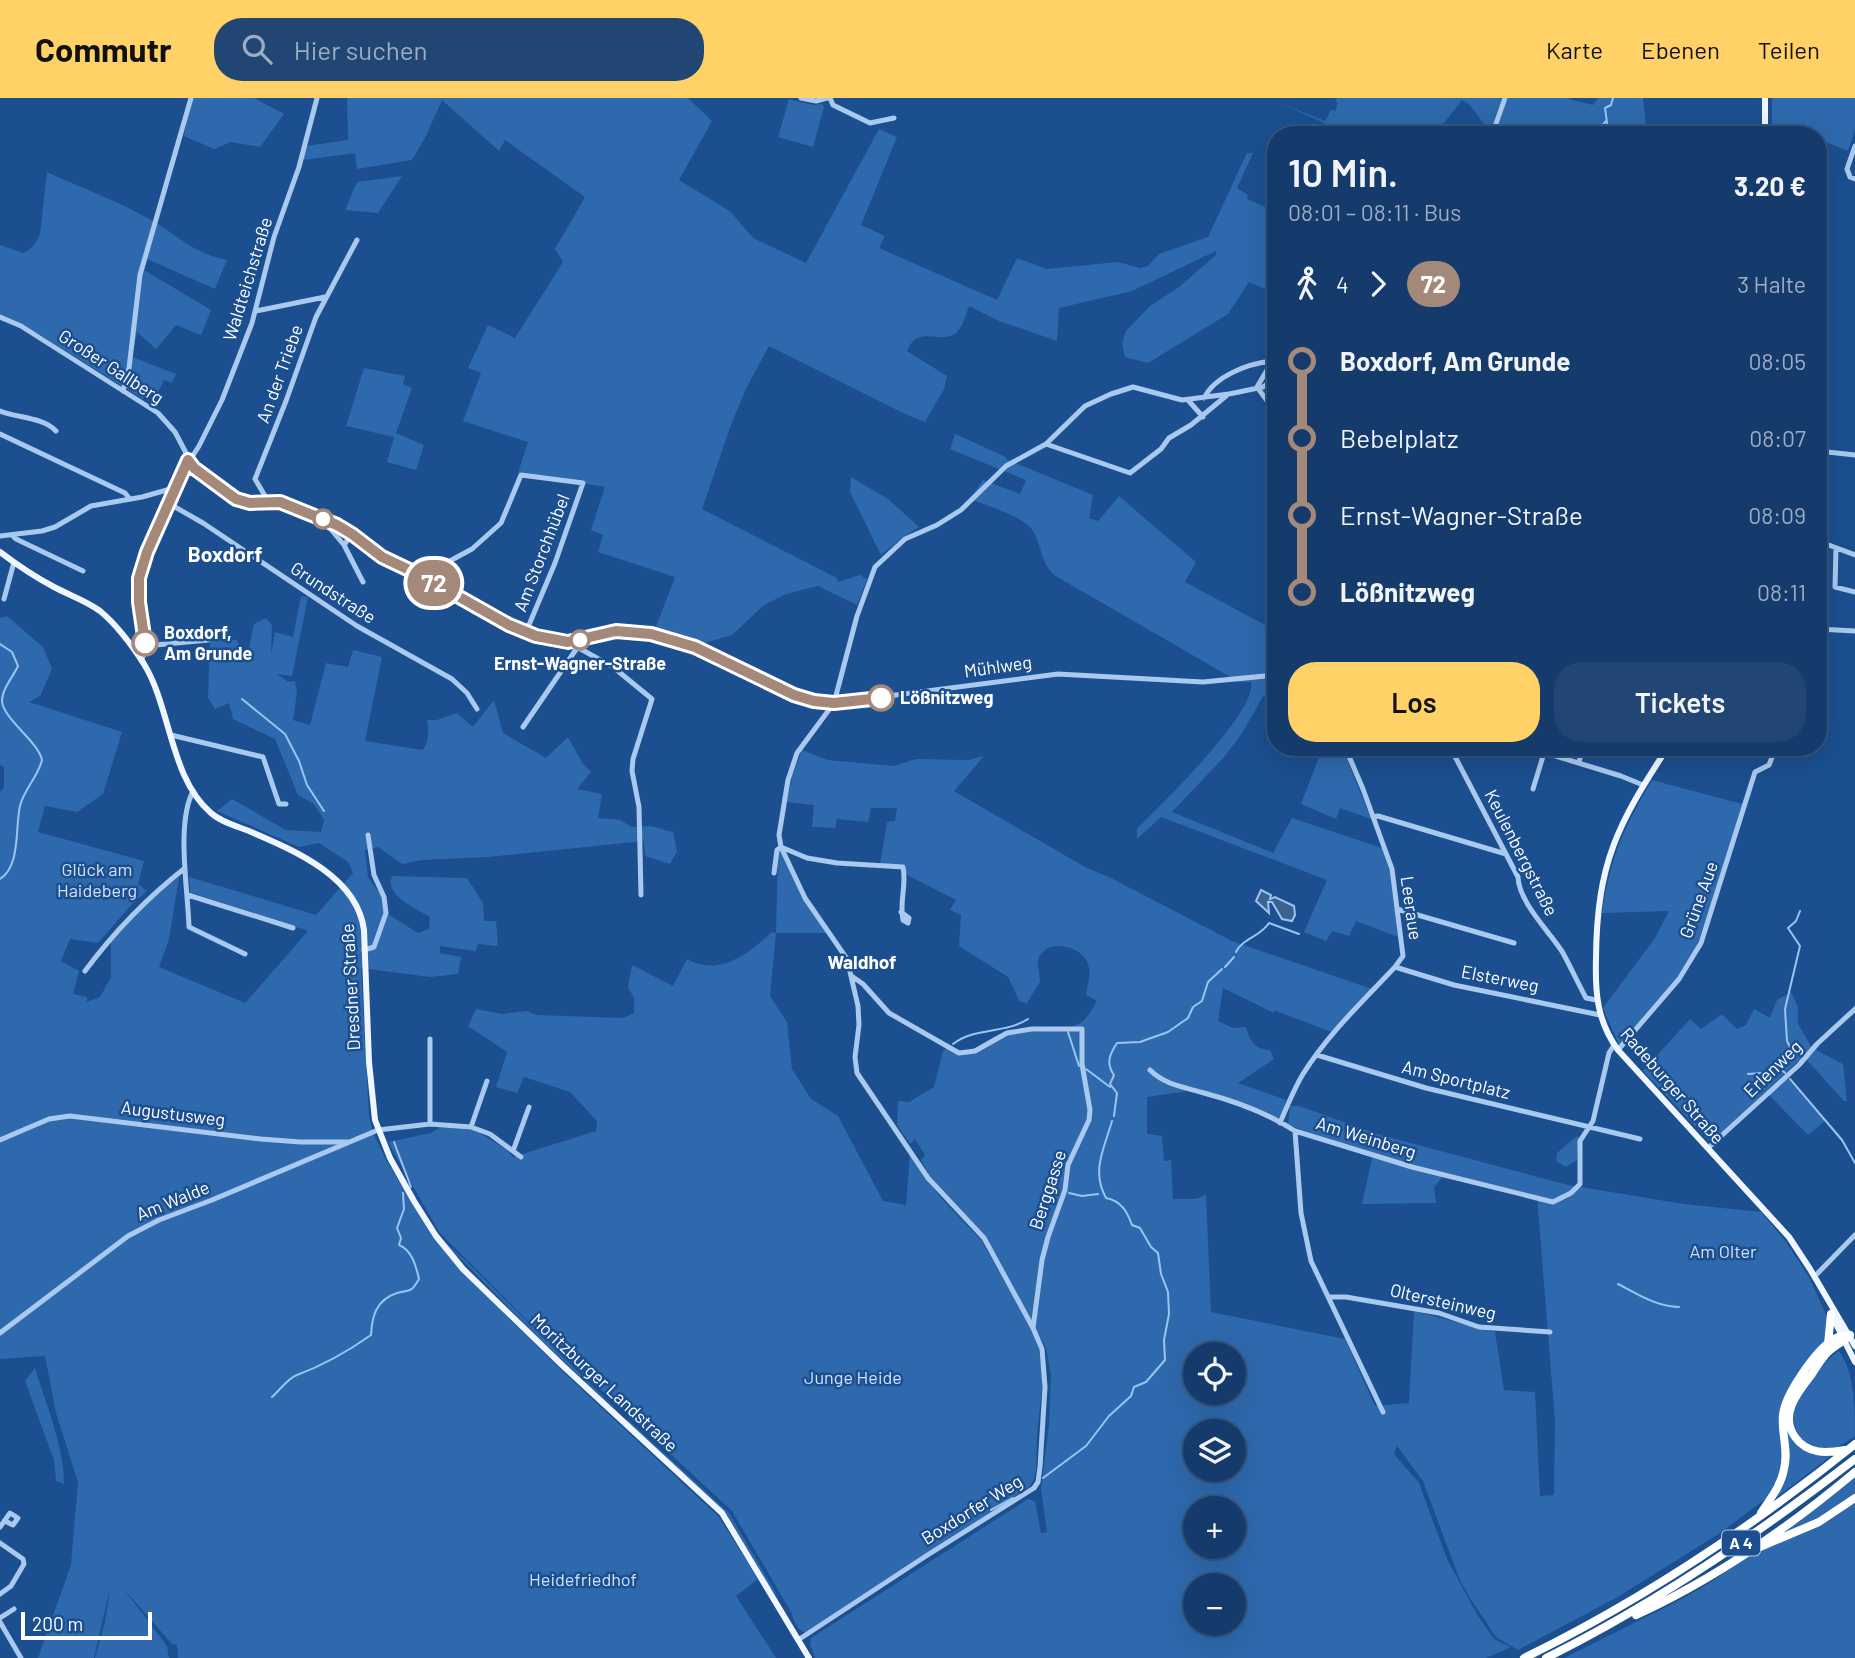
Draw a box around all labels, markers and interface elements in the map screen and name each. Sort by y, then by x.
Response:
search box [214,18,704,81]
text: Commutr [35,29,172,69]
icon: search [238,30,276,68]
text: Hier suchen [294,34,428,65]
text: Karte [1546,35,1603,64]
text: Ebenen [1641,35,1720,64]
text: Teilen [1758,35,1820,64]
text: 10 Min. [1288,149,1398,195]
text: 3.20 € [1734,170,1806,201]
text: 08:01 – 08:11 · Bus [1288,198,1461,226]
street label: Waldteichstraße [218,214,276,343]
icon: walk [1288,265,1326,303]
icon: forward [1359,265,1397,303]
text: 72 [1421,269,1446,298]
text: 4 [1336,270,1349,298]
text: 3 Halte [1737,270,1806,298]
street label: An der Triebe [251,321,307,426]
street label: Großer Gallberg [55,324,168,408]
text: Boxdorf, Am Grunde [1340,345,1570,376]
text: 08:05 [1748,347,1806,375]
text: Bebelplatz [1340,422,1459,453]
text: 08:07 [1749,424,1806,452]
street label: Am Storchhübel [509,491,574,615]
text: Ernst-Wagner-Straße [1340,499,1583,530]
text: 08:09 [1748,501,1806,529]
unlabelled marker [313,509,333,529]
district label: Boxdorf [188,541,262,566]
street label: Grundstraße [287,556,380,628]
line badge: 72 [402,560,466,606]
text: 72 [421,568,447,597]
text: Lößnitzweg [1340,576,1475,607]
text: 08:11 [1757,578,1806,606]
place label: Boxdorf, Am Grunde [164,621,252,664]
marker: Boxdorf, Am Grunde [132,630,158,656]
marker: Ernst-Wagner-Straße [570,630,590,650]
street label: Mühlweg [963,650,1033,682]
place label: Ernst-Wagner-Straße [494,652,666,674]
button: Los [1288,662,1540,742]
button: Tickets [1554,662,1806,742]
marker: Lößnitzweg [868,685,894,711]
place label: Lößnitzweg [900,686,993,708]
street label: Keulenbergstraße [1481,786,1563,919]
park label: Glück am Haideberg [57,858,137,901]
street label: Grüne Aue [1674,858,1722,941]
street label: Leeraue [1397,874,1427,941]
street label: Dresdner Straße [336,923,364,1051]
district label: Waldhof [828,950,896,973]
street label: Elsterweg [1460,960,1541,996]
street label: Radeburger Straße [1616,1023,1729,1148]
street label: Erlenweg [1739,1035,1806,1101]
street label: Am Sportplatz [1400,1055,1513,1103]
street label: Augustusweg [120,1096,226,1130]
street label: Am Weinberg [1314,1111,1419,1163]
street label: Berggasse [1024,1147,1070,1232]
street label: Am Walde [133,1175,213,1225]
park label: Am Olter [1689,1240,1757,1262]
street label: Oltersteinweg [1388,1278,1498,1324]
street label: Moritzburger Landstraße [527,1308,683,1456]
map controls [1183,1342,1246,1636]
button: locate [1183,1342,1246,1405]
park label: Junge Heide [804,1366,902,1388]
button: layers [1183,1419,1246,1482]
street label: Boxdorfer Weg [917,1469,1026,1549]
button: + [1183,1496,1246,1559]
road number: A 4 [1722,1530,1760,1555]
park label: Heidefriedhof [529,1568,637,1590]
button: − [1183,1573,1246,1636]
scale bar [21,1609,152,1641]
text: 200 m [32,1612,83,1635]

